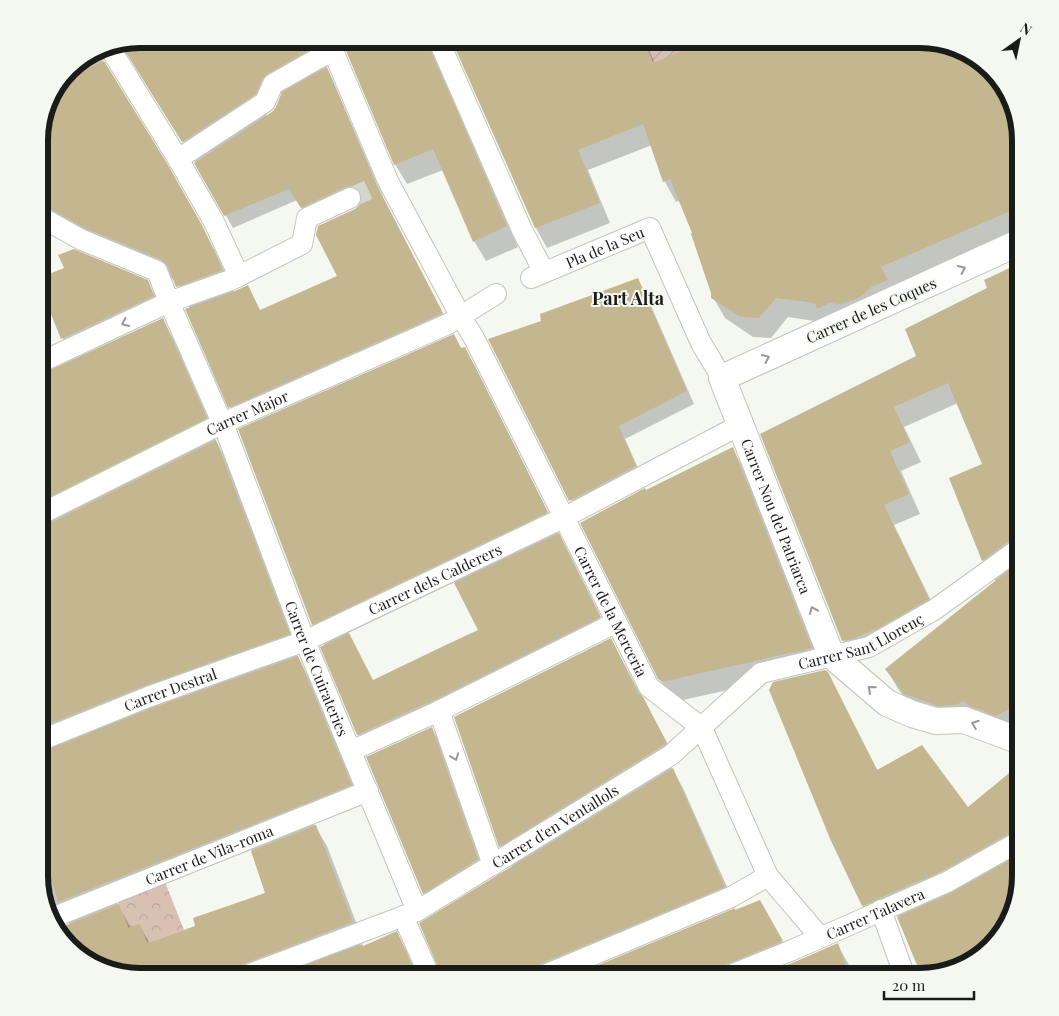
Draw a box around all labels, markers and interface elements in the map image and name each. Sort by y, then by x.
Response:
north arrow [994,15,1044,65]
text: N [1017,18,1036,39]
street label: Pla de la Seu [562,222,647,272]
one-way arrow [957,265,966,275]
street label: Carrer de les Coques [803,272,939,348]
district label: Part Alta [592,286,665,310]
one-way arrow [121,317,130,327]
one-way arrow [761,354,770,365]
street label: Carrer Major [203,385,292,440]
street label: Carrer Nou del Patriarca [737,436,816,597]
street label: Carrer dels Calderers [365,539,505,619]
street label: Carrer de la Merceria [570,543,652,681]
street label: Carrer de Cuirateries [281,598,353,739]
one-way arrow [809,606,819,615]
street label: Carrer Sant Llorenç [796,608,927,674]
street label: Carrer Destral [121,663,219,716]
one-way arrow [867,685,876,694]
one-way arrow [971,720,979,730]
one-way arrow [449,752,459,761]
street label: Carrer d'en Ventallols [488,780,622,873]
street label: Carrer de Vila-roma [142,820,276,889]
street label: Carrer Talavera [823,883,928,944]
scale bar [884,968,974,1000]
text: 20 m [892,975,926,995]

